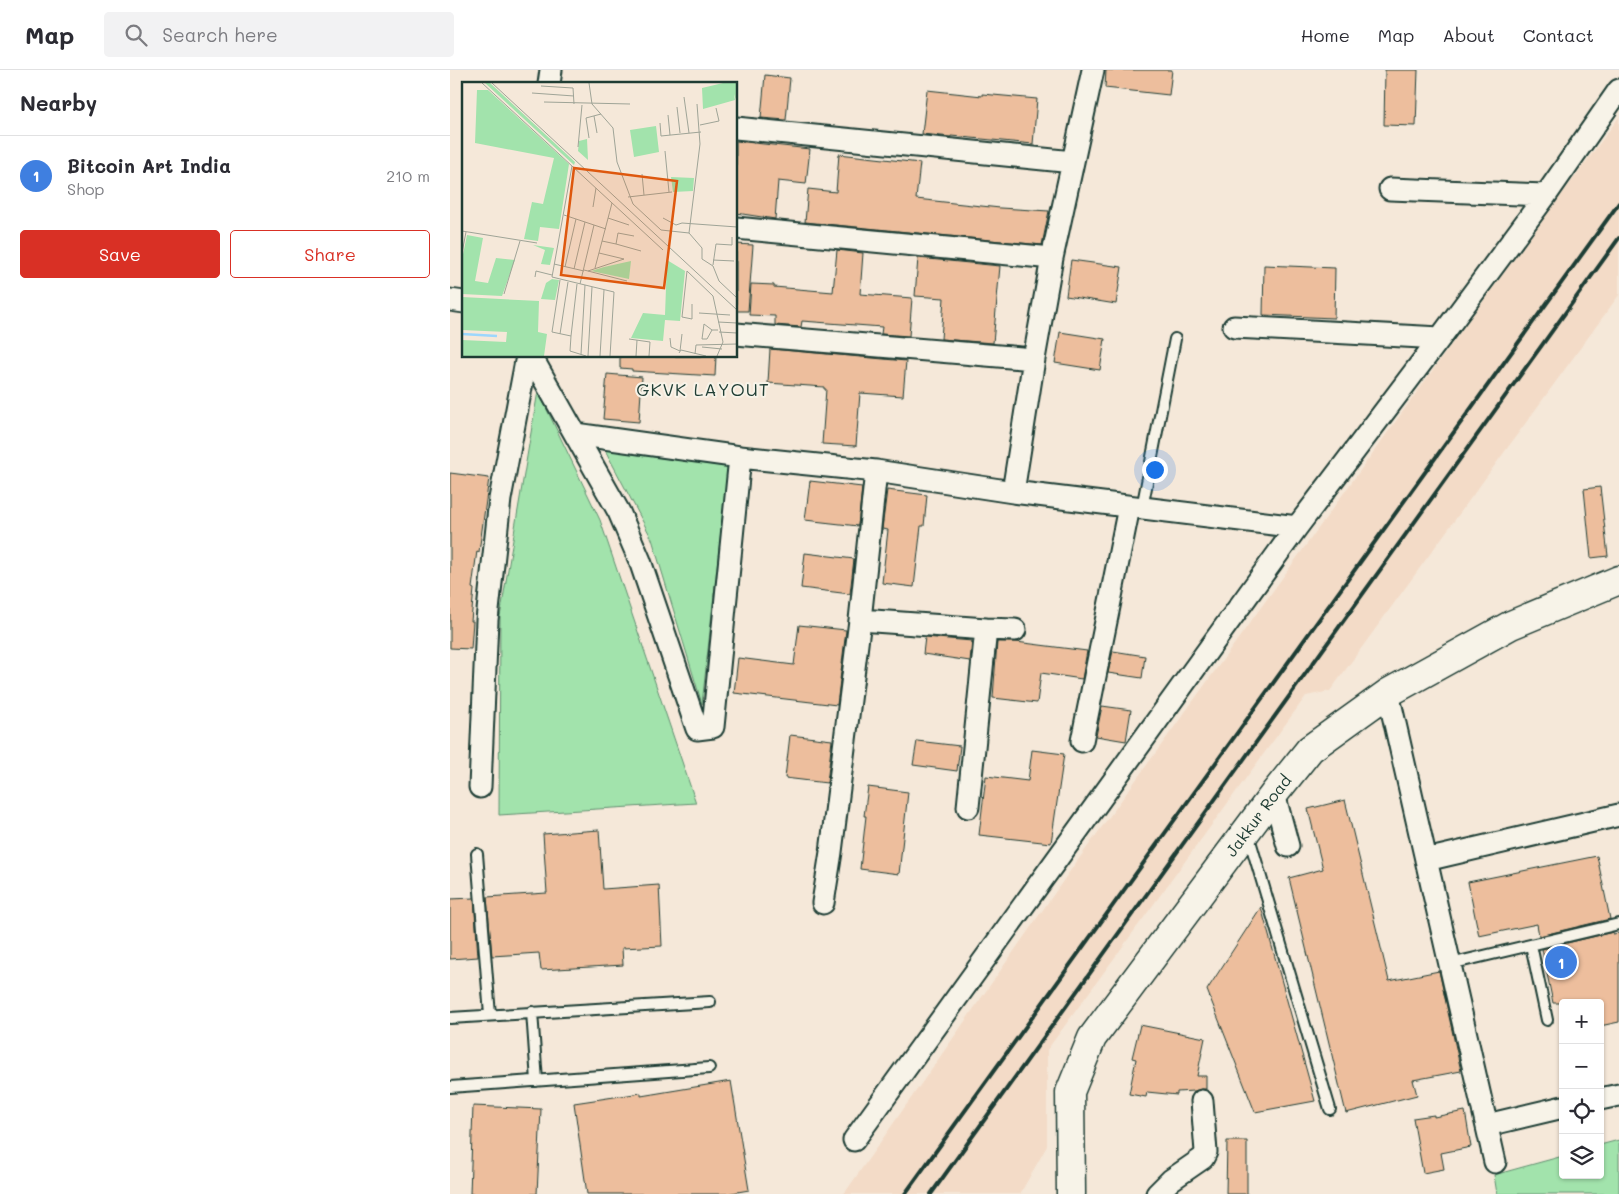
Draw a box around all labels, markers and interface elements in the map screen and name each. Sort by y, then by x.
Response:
search box [104,12,454,57]
text: Map [25,19,74,50]
icon: search [122,21,150,49]
text: Search here [162,22,278,47]
text: Home [1301,23,1350,47]
text: Map [1378,23,1414,47]
text: About [1442,23,1495,47]
text: Contact [1523,23,1594,47]
inset map [462,82,738,358]
text: Nearby [20,89,97,116]
text: Bitcoin Art India [67,153,231,178]
text: 1 [32,165,40,186]
text: 210 m [386,165,430,186]
text: Shop [67,178,104,199]
button: Save [20,230,220,278]
button: Share [230,230,430,278]
district label: GKVK LAYOUT [636,377,770,401]
your location [1142,457,1168,483]
street label: Jakkur Road [1220,770,1296,861]
pin: 1 [1545,943,1577,981]
map controls [1559,999,1604,1179]
button: + [1559,999,1604,1044]
button: − [1559,1044,1604,1089]
button: locate [1559,1089,1604,1134]
button: layers [1559,1134,1604,1179]

